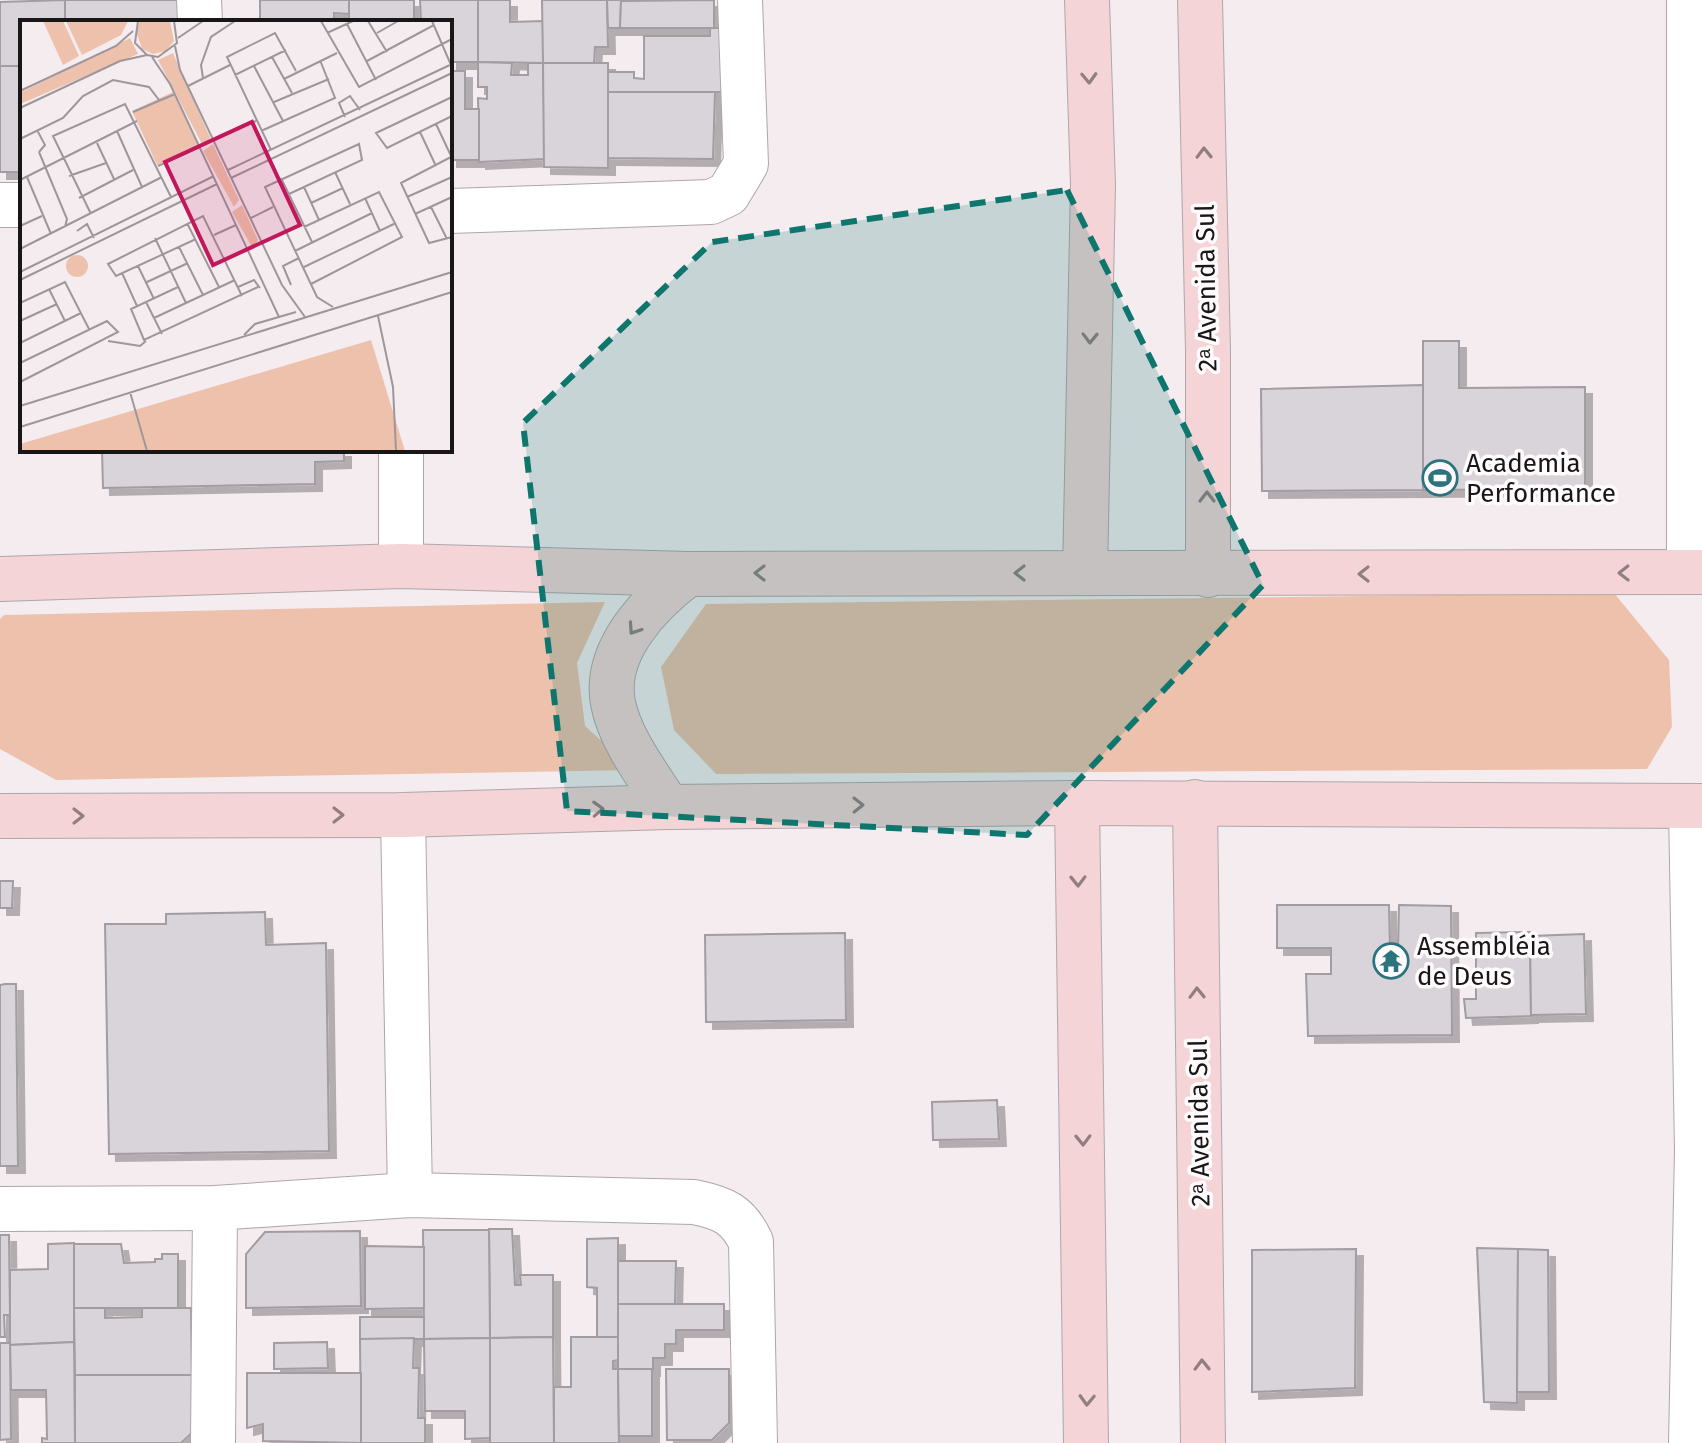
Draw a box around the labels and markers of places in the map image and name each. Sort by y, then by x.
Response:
place label: Academia Performance [1466,448,1616,509]
sports icon: Academia Performance [1421,459,1459,497]
place label: Assembléia de Deus [1417,931,1551,992]
temple icon: Assembléia de Deus [1372,942,1410,980]

